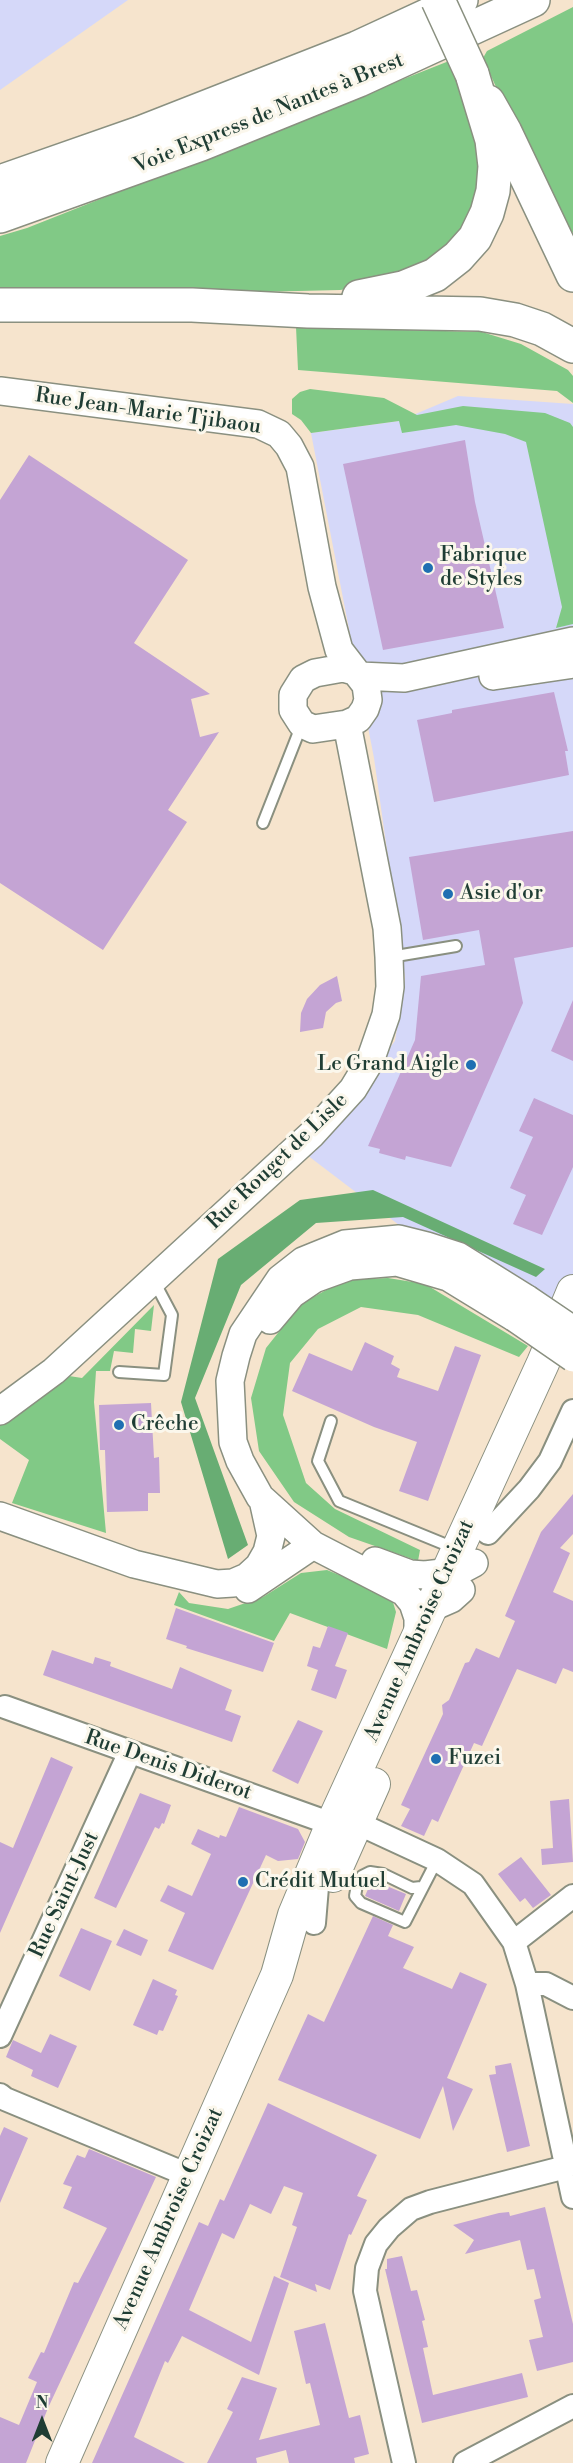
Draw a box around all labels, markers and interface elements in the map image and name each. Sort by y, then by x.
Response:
street label: Voie Express de Nantes à Brest [130,48,408,180]
street label: Rue Jean-Marie Tjibaou [33,384,263,440]
place label: Fabrique de Styles [440,543,527,593]
marker: Fabrique de Styles [421,561,435,575]
place label: Asie d'or [460,881,543,907]
marker: Asie d'or [441,887,455,901]
place label: Le Grand Aigle [317,1052,459,1078]
marker: Le Grand Aigle [464,1058,478,1072]
street label: Rue Rouget de Lisle [202,1088,354,1236]
place label: Crêche [131,1412,198,1438]
marker: Crêche [112,1418,126,1432]
street label: Avenue Ambroise Croizat [360,1516,480,1746]
street label: Rue Denis Diderot [81,1726,255,1806]
place label: Fuzei [448,1746,501,1772]
marker: Fuzei [429,1752,443,1766]
street label: Rue Saint-Just [25,1828,105,1962]
place label: Crédit Mutuel [255,1869,386,1895]
marker: Crédit Mutuel [236,1875,250,1889]
street label: Avenue Ambroise Croizat [109,2104,229,2334]
north arrow [12,2391,72,2451]
text: N [36,2393,48,2413]

